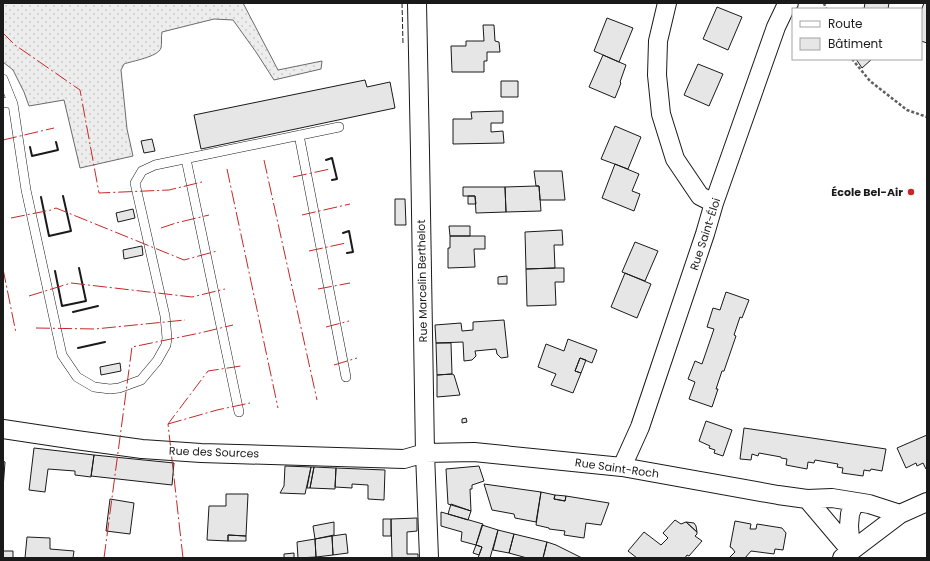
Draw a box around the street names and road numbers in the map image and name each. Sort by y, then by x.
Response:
street label: Rue Saint-Éloi [686,195,724,272]
street label: Rue Marcelin Berthelot [413,220,431,342]
street label: Rue des Sources [169,442,260,462]
street label: Rue Saint-Roch [574,454,660,482]

